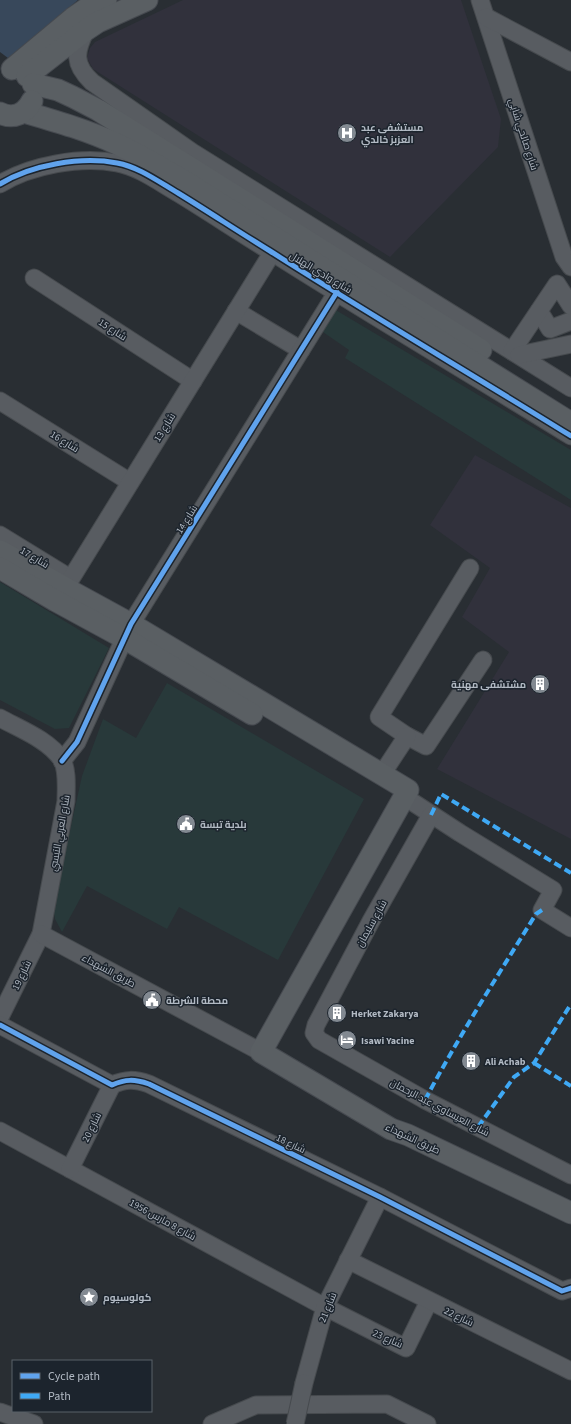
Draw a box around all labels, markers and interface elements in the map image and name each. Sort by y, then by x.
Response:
street label: شارع صالحي شابي [505,97,541,172]
place label: مستشفى عبد العزبز خالدي [361,121,423,148]
hospital icon: مستشفى عبد العزبز خالدي [336,122,358,144]
street label: شارع وادي الهلال [287,249,354,297]
street label: شارع 15 [96,315,129,344]
street label: شارع 13 [151,411,179,445]
street label: شارع 16 [47,428,81,456]
street label: شارع 14 [173,503,201,537]
street label: شارع 17 [17,544,52,572]
building icon: مشتشفى مهنية [529,673,551,695]
place label: مشتشفى مهنية [451,678,526,692]
street label: شارع العربي التبسي [46,794,74,873]
public building icon: بلدية تبسة [175,813,197,835]
place label: بلدية تبسة [200,818,247,832]
street label: شارع سليمان [353,897,391,950]
street label: طريق الشهداء [79,951,138,991]
street label: شارع 19 [9,958,35,993]
public building icon: محطة الشرطة [141,989,163,1011]
place label: محطة الشرطة [166,994,228,1008]
building icon: Herket Zakarya [326,1002,348,1024]
place label: Herket Zakarya [351,1007,419,1021]
hotel icon: Isawi Yacine [336,1029,358,1051]
place label: Isawi Yacine [361,1034,414,1048]
building icon: Ali Achab [460,1050,482,1072]
place label: Ali Achab [484,1055,526,1069]
street label: شارع العيساوي عبد الرحمان [387,1076,492,1140]
street label: شارع 20 [79,1110,105,1145]
street label: طريق الشهداء [383,1120,442,1158]
street label: شارع 18 [273,1131,308,1157]
street label: شارع 8 مارس 1956 [127,1196,198,1244]
place icon: كولوسيوم [78,1286,100,1308]
street label: شارع 21 [316,1290,340,1325]
place label: كولوسيوم [103,1291,151,1305]
street label: شارع 22 [441,1304,476,1330]
street label: شارع 23 [370,1326,405,1352]
legend [12,1360,152,1412]
text: Cycle path [48,1368,100,1385]
text: Path [48,1388,71,1405]

